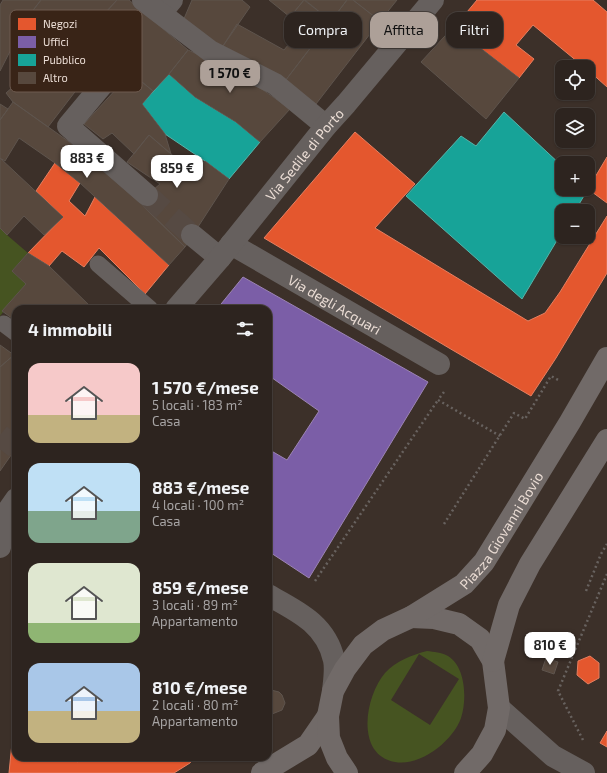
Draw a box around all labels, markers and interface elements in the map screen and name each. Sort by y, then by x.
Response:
legend [10,10,142,92]
chip: Compra [284,12,362,48]
chip: Affitta [370,12,438,48]
chip: Filtri [446,12,503,48]
text: Negozi [43,17,77,30]
text: Uffici [43,35,69,48]
text: Pubblico [43,53,86,66]
pin: 1 570 € [193,60,267,94]
map controls [555,60,595,244]
button: locate [555,60,595,100]
text: 1 570 € [209,65,251,81]
text: Altro [43,71,68,84]
street label: Via Sedile di Porto [261,104,347,204]
button: layers [555,108,595,148]
pin: 883 € [59,145,115,179]
text: 883 € [70,150,104,166]
pin: 859 € [149,155,205,189]
button: + [555,156,595,196]
text: 859 € [160,160,194,176]
button: − [555,204,595,244]
street label: Via degli Acquari [285,270,385,338]
icon: filters [234,318,256,340]
text: 4 immobili [28,319,112,339]
text: 1 570 €/mese [152,377,259,397]
icon: home [60,379,108,427]
text: 5 locali · 183 m² [152,397,243,413]
text: Casa [152,413,180,429]
street label: Piazza Giovanni Bovio [455,468,546,592]
text: 883 €/mese [152,477,249,497]
icon: home [60,479,108,527]
text: 4 locali · 100 m² [152,497,244,513]
text: Casa [152,513,180,529]
text: 859 €/mese [152,577,249,597]
icon: home [60,579,108,627]
text: 3 locali · 89 m² [152,597,238,613]
text: Appartamento [152,613,238,629]
pin: 810 € [522,632,578,666]
text: 810 € [533,637,567,653]
text: 810 €/mese [152,677,247,697]
icon: home [60,679,108,727]
text: 2 locali · 80 m² [152,697,238,713]
text: Appartamento [152,713,238,729]

